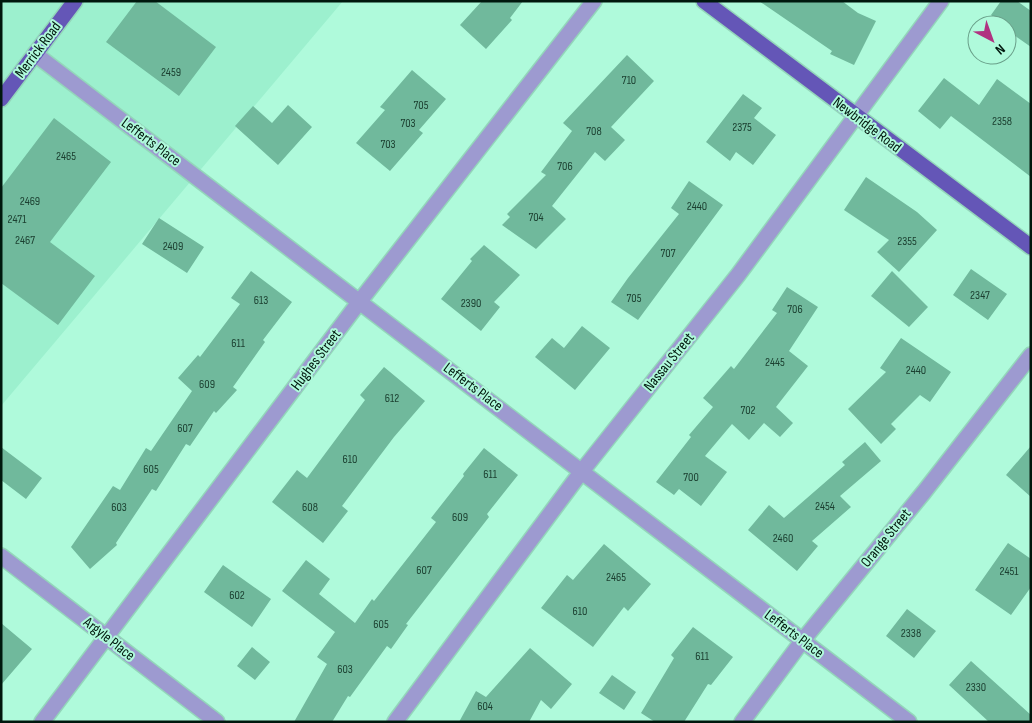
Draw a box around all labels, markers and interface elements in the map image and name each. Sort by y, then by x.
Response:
north arrow [967,15,1017,65]
street label: Merrick Road [11,18,65,82]
text: N [992,41,1009,58]
house number: 2459 [161,65,181,80]
house number: 710 [622,73,636,88]
street label: Newbridge Road [829,93,905,157]
house number: 705 [414,98,429,113]
street label: Lefferts Place [118,114,184,170]
house number: 2358 [992,114,1012,129]
house number: 703 [400,116,416,131]
house number: 2375 [732,120,752,135]
house number: 708 [586,124,602,139]
house number: 703 [380,137,396,152]
house number: 2465 [56,149,76,164]
house number: 706 [557,159,573,174]
house number: 2469 [20,194,40,209]
house number: 2440 [687,199,707,214]
house number: 704 [528,210,544,225]
house number: 2471 [8,212,27,227]
house number: 2467 [15,233,35,248]
house number: 2355 [897,234,917,249]
house number: 2409 [163,239,183,254]
house number: 707 [661,246,676,261]
house number: 2347 [970,288,990,303]
house number: 705 [627,291,642,306]
house number: 613 [254,293,268,308]
house number: 2390 [461,296,481,311]
house number: 706 [787,302,803,317]
street label: Hughes Street [287,325,345,394]
street label: Nassau Street [640,328,699,395]
house number: 611 [231,336,246,351]
house number: 2445 [765,355,785,370]
street label: Lefferts Place [440,359,506,415]
house number: 2440 [906,363,926,378]
house number: 609 [199,377,215,392]
house number: 612 [385,391,399,406]
house number: 702 [740,403,756,418]
house number: 607 [177,421,193,436]
house number: 610 [343,452,357,467]
house number: 605 [143,462,159,477]
house number: 611 [483,467,498,482]
house number: 700 [683,470,699,485]
house number: 2454 [815,499,835,514]
house number: 603 [111,500,127,515]
house number: 608 [302,500,318,515]
street label: Orange Street [857,505,916,571]
house number: 609 [452,510,468,525]
house number: 2460 [773,531,793,546]
house number: 607 [416,563,432,578]
house number: 2451 [1000,564,1019,579]
house number: 2465 [606,570,626,585]
house number: 602 [229,588,245,603]
house number: 610 [573,604,587,619]
street label: Lefferts Place [761,606,827,662]
street label: Argyle Place [79,612,139,665]
house number: 605 [373,617,389,632]
house number: 2338 [901,626,921,641]
house number: 611 [695,649,710,664]
house number: 603 [337,662,353,677]
house number: 2330 [966,680,986,695]
house number: 604 [477,699,493,714]

